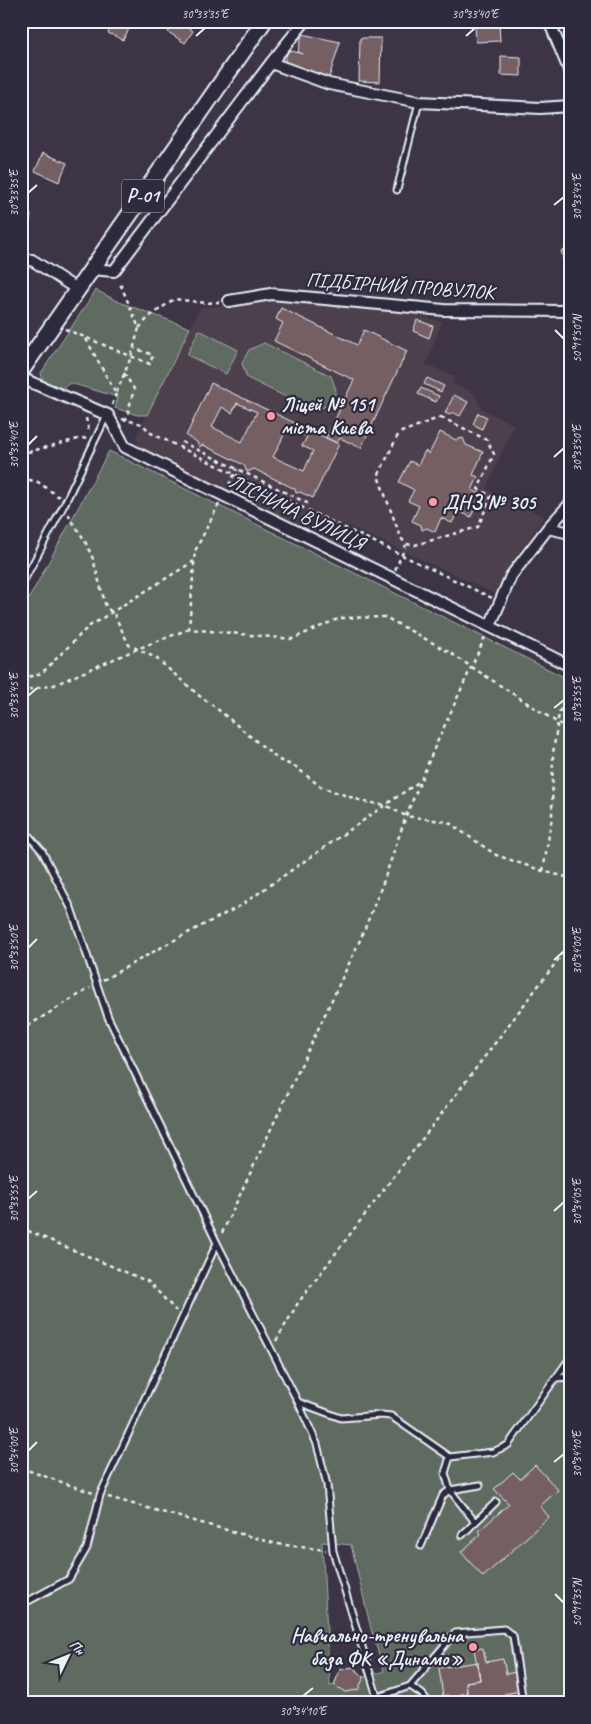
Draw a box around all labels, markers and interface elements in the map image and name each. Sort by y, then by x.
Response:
text: 30°33'35"E [182,6,230,22]
text: 30°33'40"E [452,6,500,22]
text: 30°33'35"E [6,168,22,216]
text: 30°33'45"E [569,172,585,220]
road number: Р-01 [122,180,164,212]
street label: ПІДБІРНИЙ ПРОВУЛОК [305,267,498,305]
text: 50°19'50"N [569,314,585,363]
place label: Ліцей № 151 міста Києва [281,392,376,440]
marker: Ліцей № 151 міста Києва [265,410,277,422]
text: 30°33'40"E [6,420,22,468]
text: 30°33'50"E [569,423,585,471]
street label: ЛІСНИЧА ВУЛИЦЯ [225,468,371,557]
place label: ДНЗ № 305 [443,490,538,515]
marker: ДНЗ № 305 [427,496,439,508]
text: 30°33'45"E [6,671,22,719]
text: 30°33'55"E [569,675,585,723]
text: 30°33'50"E [6,923,22,971]
text: 30°34'00"E [569,926,585,974]
text: 30°33'55"E [6,1174,22,1222]
text: 30°34'05"E [569,1177,585,1225]
text: 30°34'00"E [6,1426,22,1474]
text: 30°34'10"E [569,1429,585,1477]
text: 50°19'35"N [569,1578,585,1627]
place label: Навчально-тренувальна база ФК «Динамо» [291,1623,465,1672]
north arrow [42,1632,92,1682]
text: Пн [66,1636,89,1659]
marker: Навчально-тренувальна база ФК «Динамо» [467,1641,479,1653]
text: 30°34'10"E [280,1703,328,1719]

